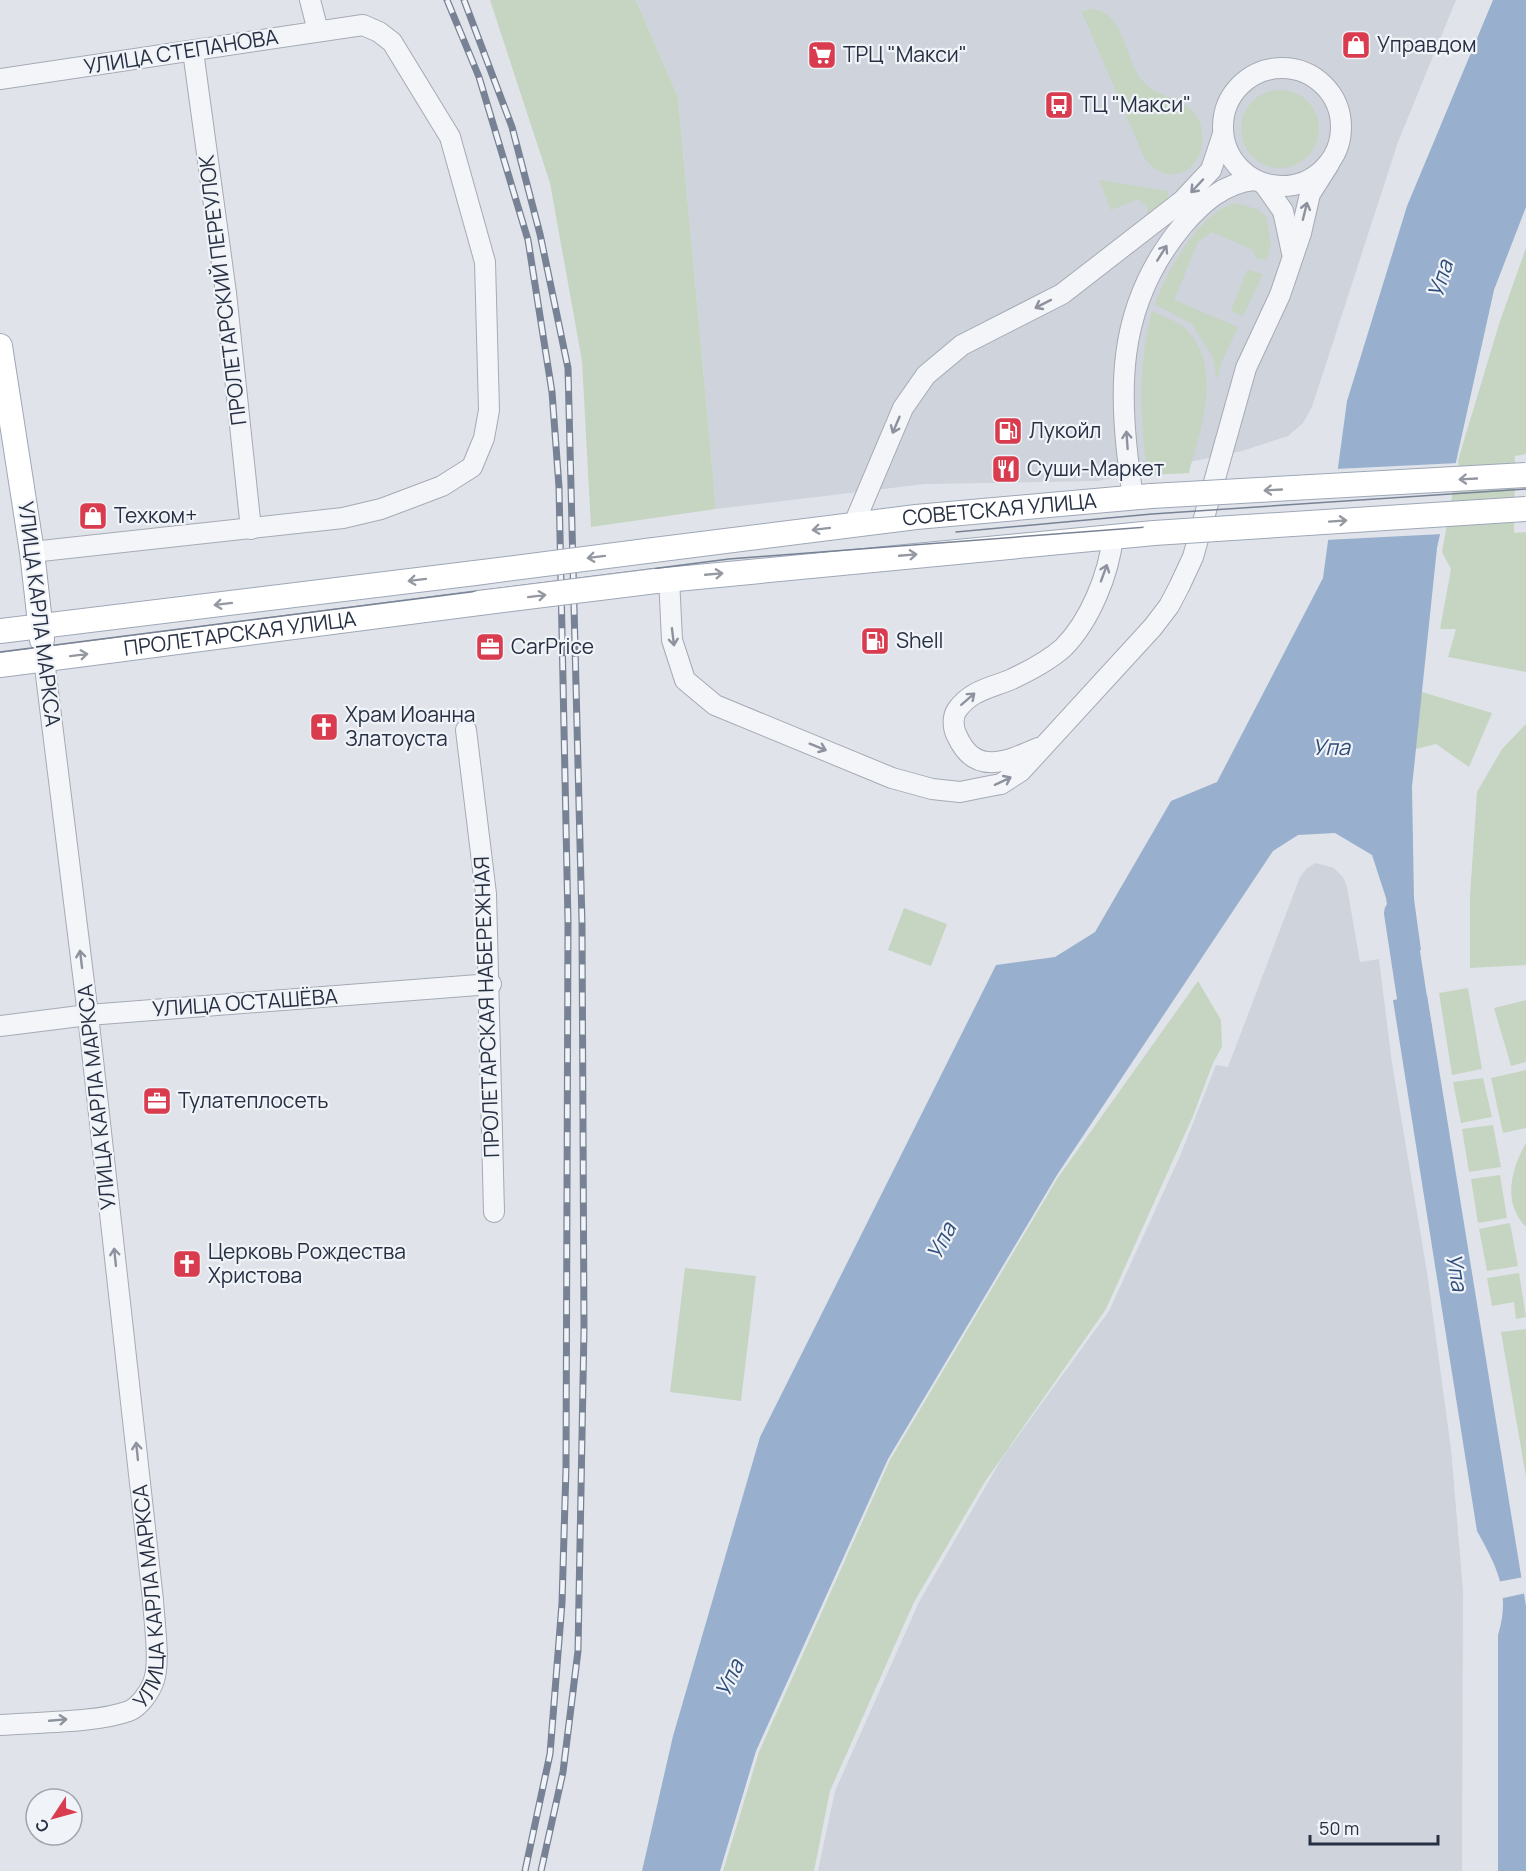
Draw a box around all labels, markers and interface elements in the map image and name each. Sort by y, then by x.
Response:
street label: УЛИЦА СТЕПАНОВА [82,22,280,80]
shop icon: Управдом [1340,29,1372,61]
place label: Управдом [1377,30,1477,58]
supermarket icon: ТРЦ "Макси" [806,39,838,71]
place label: ТРЦ "Макси" [843,40,967,68]
bus stop icon: ТЦ "Макси" [1043,89,1075,121]
place label: ТЦ "Макси" [1080,90,1191,118]
street label: ПРОЛЕТАРСКИЙ ПЕРЕУЛОК [191,153,252,427]
one-way arrow [1190,178,1204,193]
one-way arrow [1300,202,1312,221]
one-way arrow [1157,245,1169,262]
water label: Упа [1420,255,1460,302]
one-way arrow [1034,298,1052,310]
one-way arrow [890,415,901,434]
fuel station icon: Лукойл [992,415,1024,447]
place label: Лукойл [1029,416,1101,444]
one-way arrow [1121,430,1132,450]
restaurant icon: Суши-Маркет [990,453,1022,485]
place label: Суши-Маркет [1027,454,1165,482]
one-way arrow [1458,473,1478,484]
one-way arrow [1263,484,1283,495]
street label: СОВЕТСКАЯ УЛИЦА [901,486,1098,532]
street label: УЛИЦА КАРЛА МАРКСА [12,500,68,728]
shop icon: Техком+ [77,500,109,532]
place label: Техком+ [114,501,197,529]
one-way arrow [1327,515,1347,526]
one-way arrow [812,524,832,535]
one-way arrow [898,549,918,560]
one-way arrow [586,552,606,563]
one-way arrow [1099,564,1110,583]
one-way arrow [704,568,724,579]
one-way arrow [407,575,427,586]
one-way arrow [527,590,547,601]
one-way arrow [214,599,233,610]
street label: ПРОЛЕТАРСКАЯ УЛИЦА [122,604,358,662]
fuel station icon: Shell [859,625,891,657]
one-way arrow [667,626,678,646]
place label: Shell [896,626,944,654]
office icon: CarPrice [474,631,506,663]
place label: CarPrice [511,632,594,660]
one-way arrow [68,649,88,660]
one-way arrow [960,692,975,706]
place label: Храм Иоанна Златоуста [345,700,476,752]
church icon: Храм Иоанна Златоуста [308,711,340,743]
water label: Упа [1312,732,1352,762]
one-way arrow [808,742,826,753]
one-way arrow [994,775,1012,787]
street label: ПРОЛЕТАРСКАЯ НАБЕРЕЖНАЯ [467,856,505,1158]
one-way arrow [76,950,87,970]
street label: УЛИЦА ОСТАШЁВА [151,982,339,1022]
street label: УЛИЦА КАРЛА МАРКСА [70,983,122,1211]
office icon: Тулатеплосеть [141,1085,173,1117]
place label: Тулатеплосеть [178,1086,328,1114]
water label: Упа [919,1216,964,1265]
place label: Церковь Рождества Христова [208,1237,406,1289]
one-way arrow [109,1248,120,1268]
church icon: Церковь Рождества Христова [171,1248,203,1280]
water label: Упа [1439,1251,1475,1295]
one-way arrow [131,1442,142,1462]
street label: УЛИЦА КАРЛА МАРКСА [125,1483,170,1714]
water label: Упа [707,1653,751,1702]
one-way arrow [48,1714,68,1725]
north arrow [24,1787,84,1847]
scale bar [1310,1808,1438,1846]
text: С [29,1814,54,1837]
text: 50 m [1319,1816,1359,1840]

